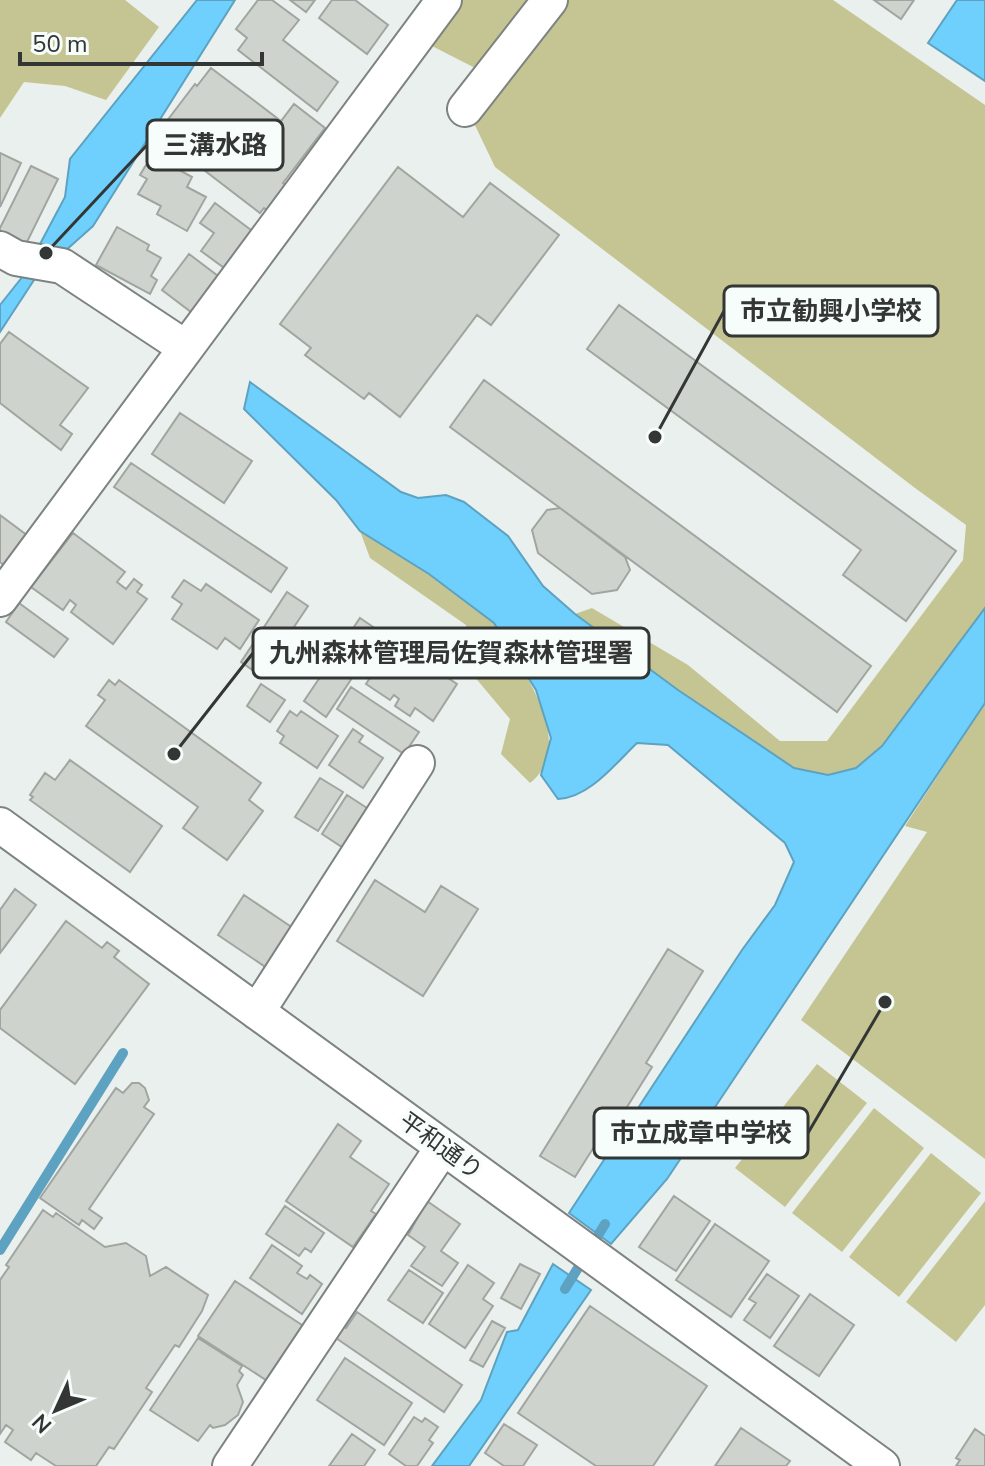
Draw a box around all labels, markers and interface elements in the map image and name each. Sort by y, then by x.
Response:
scale bar [20,16,262,66]
text: 50 m [32,28,88,60]
callout: 三溝水路 [147,120,283,170]
text: 三溝水路 [163,128,267,163]
callout: 市立勧興小学校 [724,286,938,336]
text: 市立勧興小学校 [740,294,922,329]
callout: 九州森林管理局佐賀森林管理署 [253,628,649,678]
text: 九州森林管理局佐賀森林管理署 [269,636,633,671]
street label: 平和通り [393,1105,489,1187]
callout: 市立成章中学校 [594,1108,808,1158]
text: 市立成章中学校 [610,1116,792,1151]
north arrow [16,1370,96,1450]
text: N [26,1407,59,1440]

